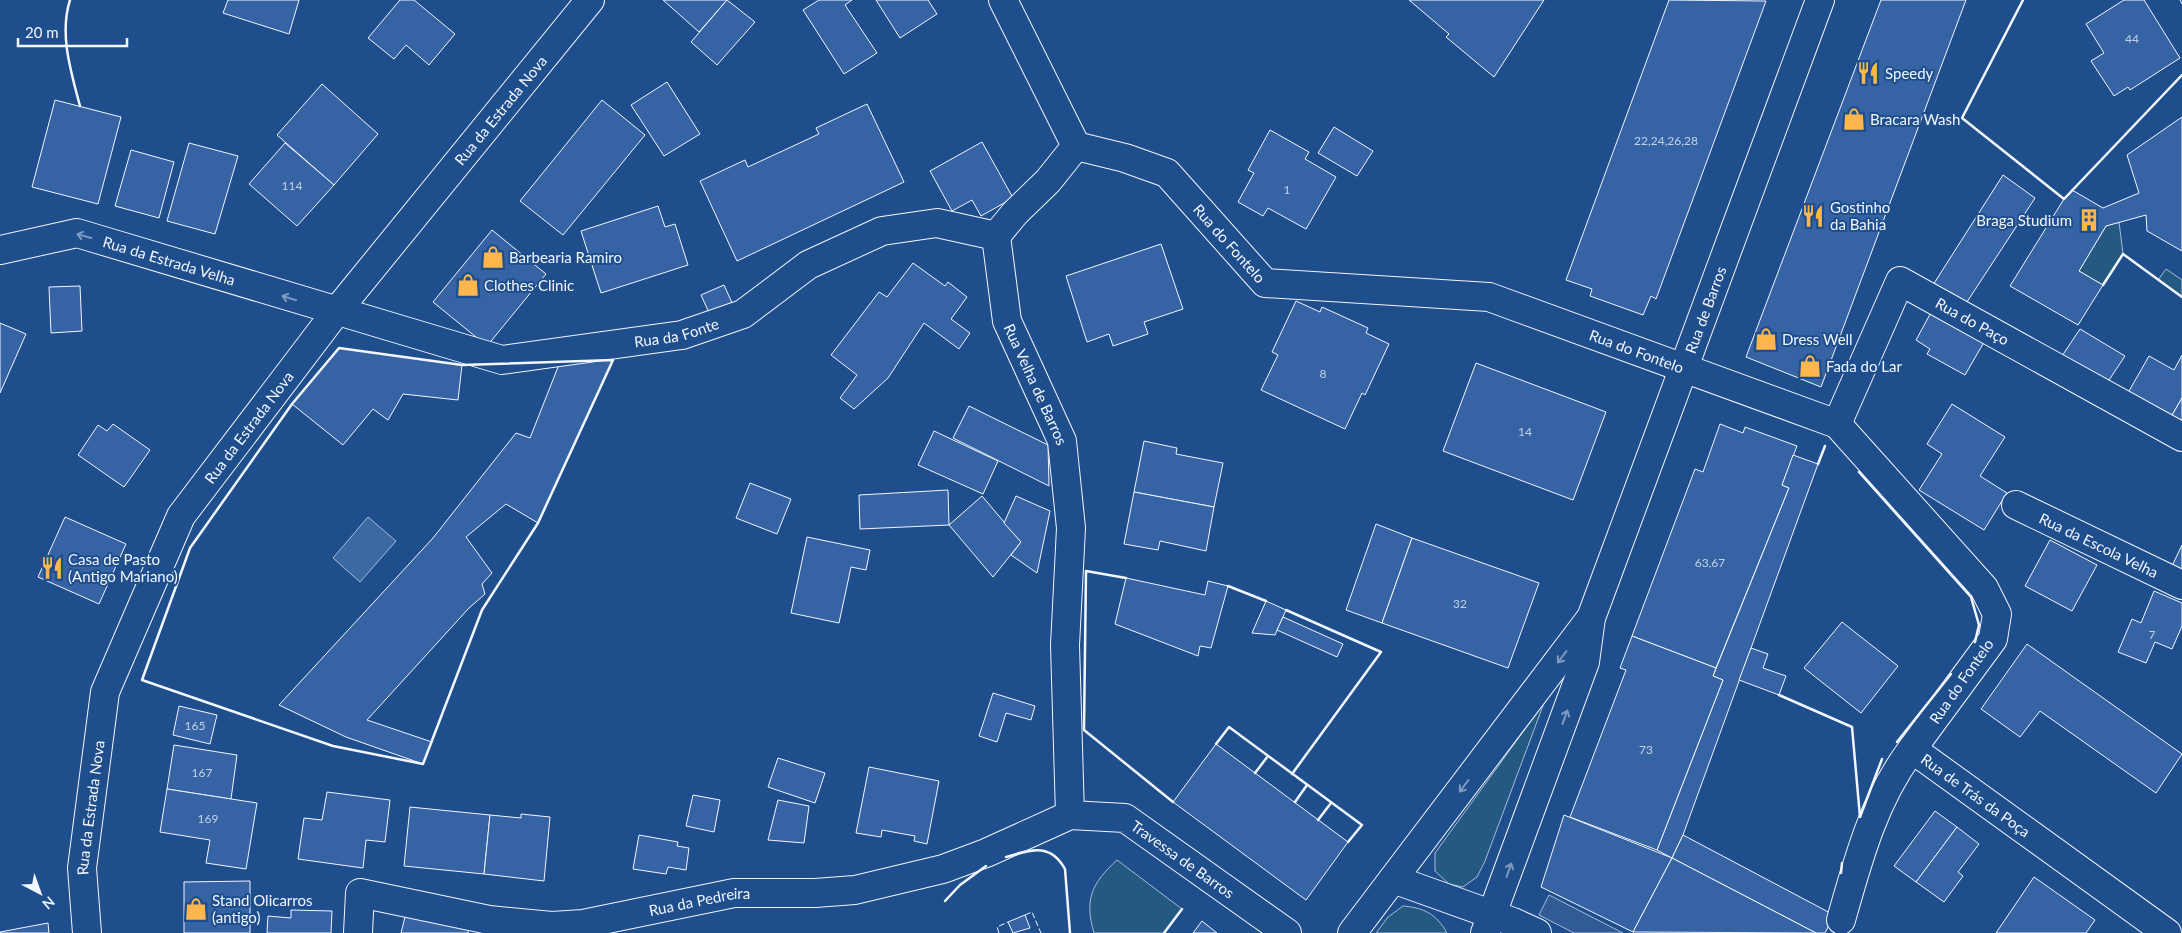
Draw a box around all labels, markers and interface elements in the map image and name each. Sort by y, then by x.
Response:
scale bar [18,15,126,47]
text: 20 m [25,23,59,41]
house number: 44 [2125,31,2139,46]
street label: Rua da Estrada Nova [450,52,550,168]
restaurant icon: Speedy [1855,60,1881,86]
place label: Speedy [1885,64,1934,82]
shop icon: Bracara Wash [1841,106,1867,132]
place label: Bracara Wash [1870,110,1960,128]
house number: 22,24,26,28 [1634,133,1698,148]
house number: 114 [282,178,302,193]
house number: 1 [1284,182,1291,197]
place label: Gostinho da Bahia [1830,198,1890,233]
street label: Rua do Fontelo [1190,200,1269,286]
restaurant icon: Gostinho da Bahia [1800,203,1826,229]
building icon: Braga Studium [2076,207,2102,233]
place label: Braga Studium [1976,211,2072,229]
one-way arrow [76,231,92,240]
street label: Rua da Estrada Velha [101,232,237,289]
shop icon: Barbearia Ramiro [480,244,506,270]
place label: Barbearia Ramiro [509,248,622,266]
street label: Rua de Barros [1681,264,1730,356]
shop icon: Clothes Clinic [455,272,481,298]
place label: Clothes Clinic [484,276,574,294]
one-way arrow [282,292,298,302]
street label: Rua do Paço [1932,293,2012,349]
street label: Rua da Fonte [633,314,721,351]
street label: Rua Velha de Barros [1000,321,1071,448]
street label: Rua do Fontelo [1587,325,1686,376]
shop icon: Dress Well [1753,326,1779,352]
place label: Dress Well [1782,330,1853,348]
shop icon: Fada do Lar [1797,353,1823,379]
place label: Fada do Lar [1826,357,1902,375]
house number: 8 [1320,366,1327,381]
street label: Rua da Estrada Nova [200,368,297,487]
house number: 14 [1518,424,1532,439]
street label: Rua da Escola Velha [2037,509,2161,581]
place label: Casa de Pasto (Antigo Mariano) [68,550,178,585]
restaurant icon: Casa de Pasto (Antigo Mariano) [39,555,65,581]
house number: 63,67 [1695,555,1725,570]
house number: 32 [1453,596,1467,611]
house number: 7 [2149,627,2156,642]
street label: Rua do Fontelo [1925,635,1997,727]
one-way arrow [1556,650,1567,663]
one-way arrow [1561,710,1570,725]
house number: 165 [185,718,205,733]
street label: Rua da Estrada Nova [73,739,108,876]
house number: 73 [1639,742,1653,757]
street label: Rua de Trás da Poça [1918,750,2034,840]
house number: 167 [192,765,212,780]
one-way arrow [1458,779,1469,792]
house number: 169 [198,811,218,826]
street label: Travessa de Barros [1128,816,1238,902]
one-way arrow [1505,862,1514,878]
north arrow [15,868,65,918]
street label: Rua da Pedreira [647,884,750,919]
place label: Stand Olicarros (antigo) [212,891,312,926]
text: N [39,893,59,913]
shop icon: Stand Olicarros (antigo) [183,896,209,922]

